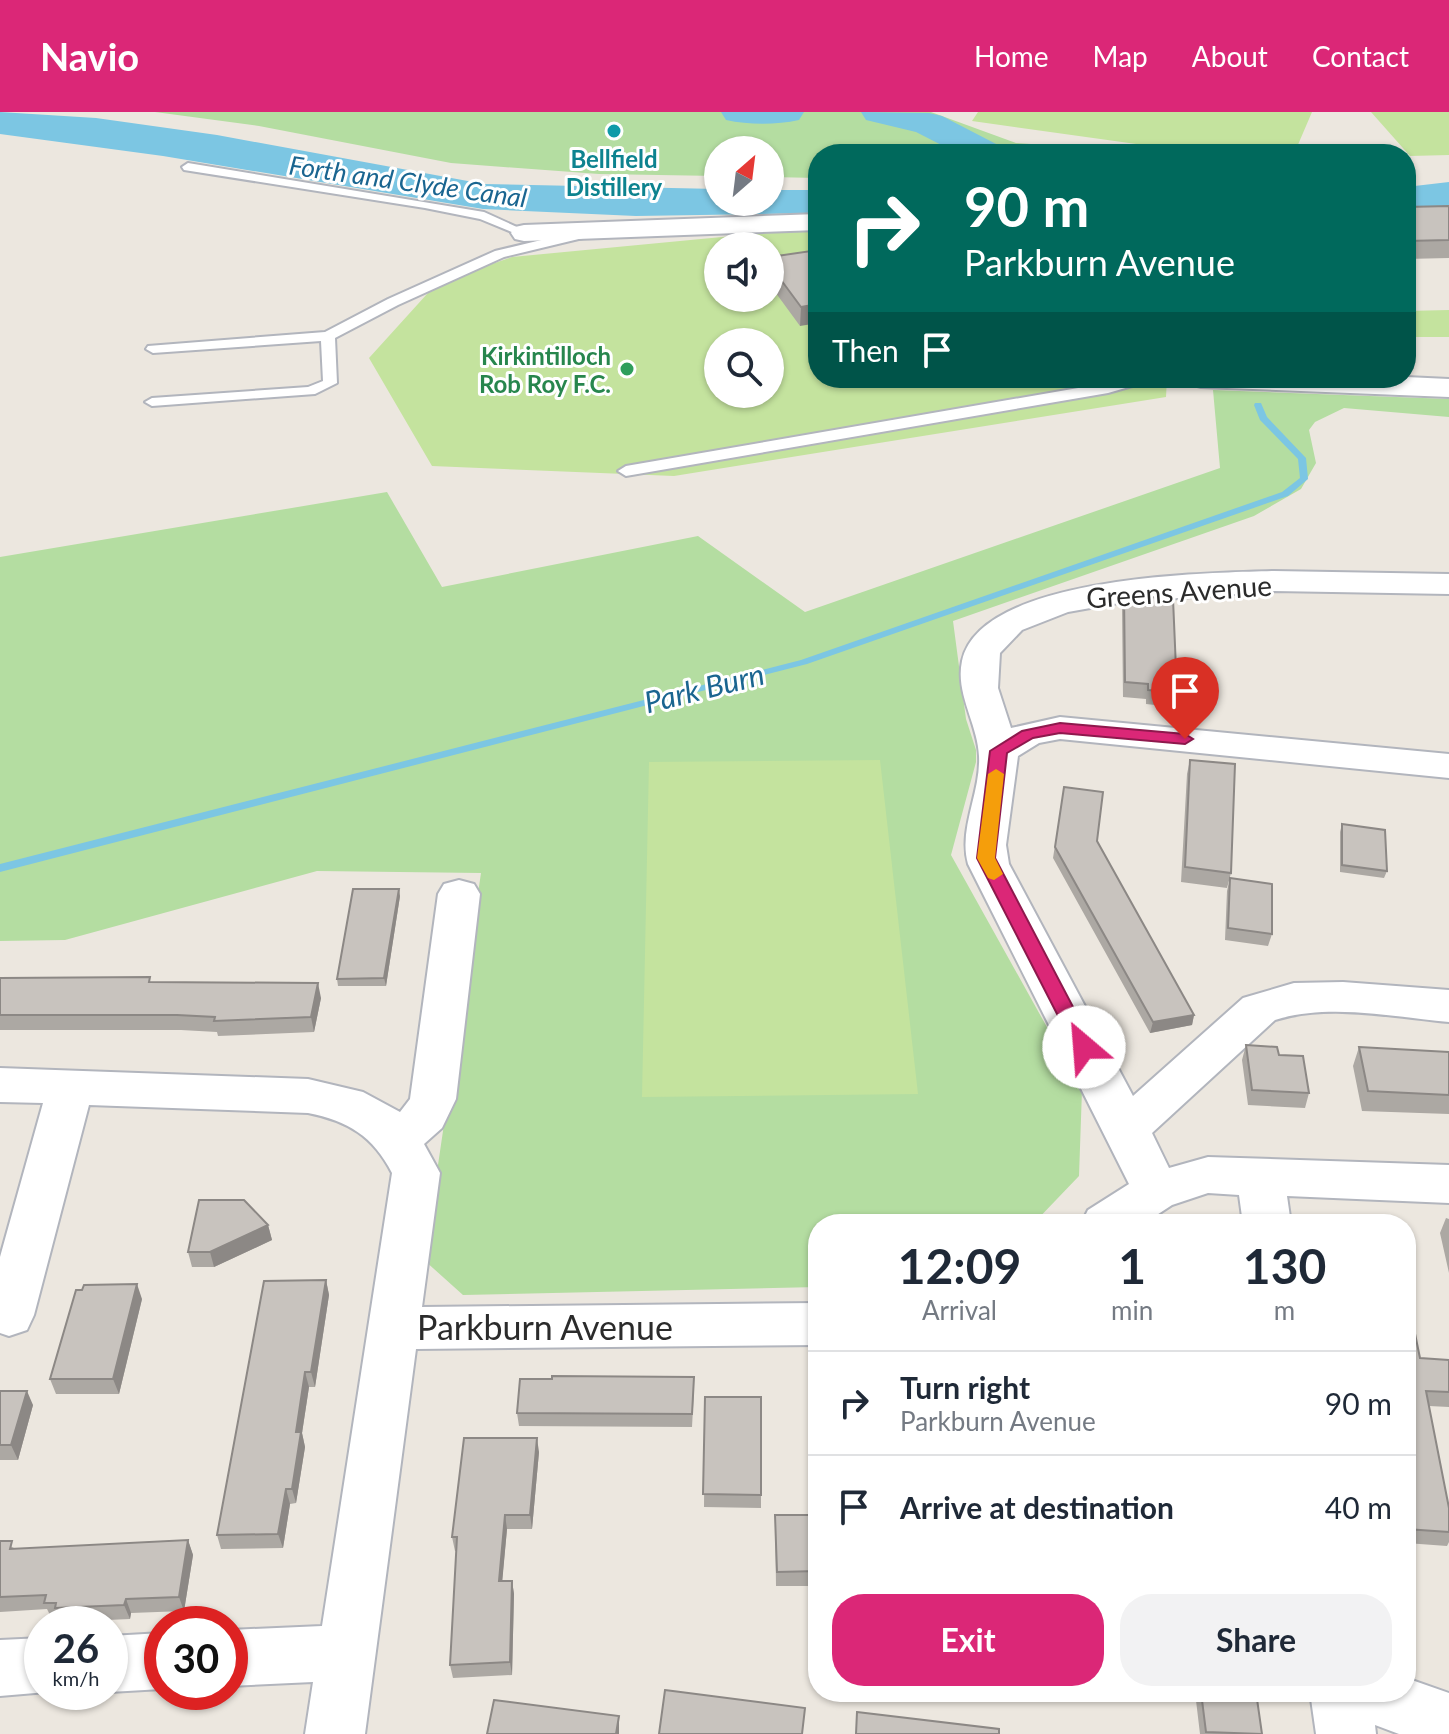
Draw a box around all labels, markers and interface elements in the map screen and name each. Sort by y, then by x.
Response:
text: Navio [40,33,139,79]
text: Home [974,39,1049,73]
text: Map [1093,39,1148,73]
text: About [1192,39,1268,73]
text: Contact [1312,39,1409,73]
marker: Bellfield Distillery [605,122,623,140]
north arrow [704,136,784,216]
map controls [704,136,784,408]
place label: Bellfield Distillery [566,144,663,201]
water label: Forth and Clyde Canal [287,148,529,214]
text: 90 m [964,172,1089,239]
icon: right [832,176,936,280]
button: sound [704,232,784,312]
text: Parkburn Avenue [964,240,1235,284]
button: search [704,328,784,408]
icon: arrive [915,328,959,372]
text: Then [832,332,899,368]
place label: Kirkintilloch Rob Roy F.C. [479,341,611,398]
marker: Kirkintilloch Rob Roy F.C. [618,360,636,378]
street label: Greens Avenue [1085,568,1273,614]
water label: Park Burn [640,655,768,719]
pin [1151,657,1219,739]
icon: arrive [1163,669,1207,713]
position arrow [1042,1005,1126,1089]
text: 12:09 [898,1237,1021,1294]
text: 1 [1118,1237,1146,1294]
text: 130 [1243,1237,1326,1294]
text: Arrival [922,1294,997,1326]
text: min [1111,1294,1153,1326]
text: m [1274,1294,1295,1326]
street label: Parkburn Avenue [417,1306,673,1347]
text: Turn right [900,1369,1030,1405]
icon: right [832,1381,876,1425]
text: 90 m [1325,1385,1392,1421]
text: Parkburn Avenue [900,1405,1096,1437]
icon: arrive [832,1485,876,1529]
text: Arrive at destination [900,1489,1174,1525]
text: 40 m [1325,1489,1392,1525]
button: Exit [832,1594,1104,1686]
button: Share [1120,1594,1392,1686]
speed limit sign: 30 [144,1606,248,1710]
text: 26 [53,1624,99,1672]
text: km/h [53,1666,99,1690]

